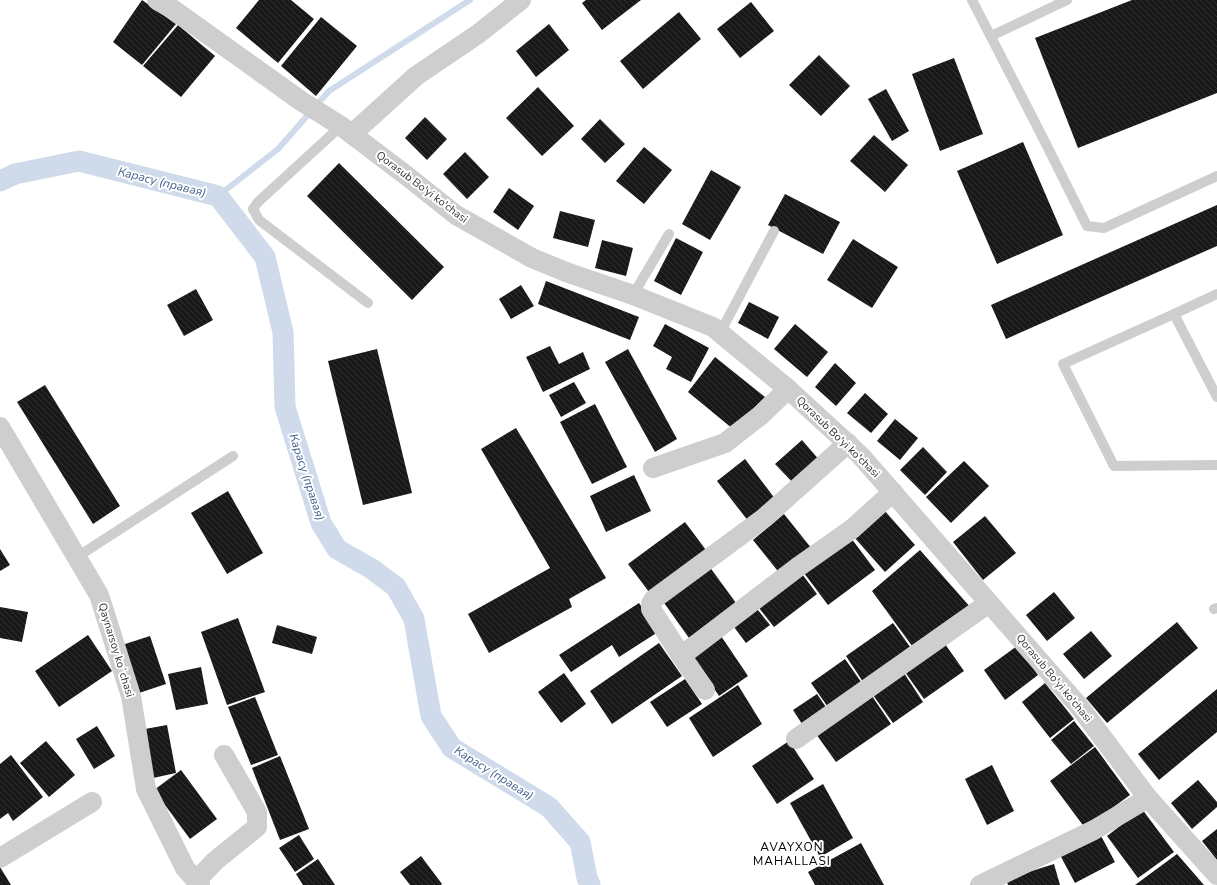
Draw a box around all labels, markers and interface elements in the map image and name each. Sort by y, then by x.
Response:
street label: Qorasub Bo'yi ko'chasi [373,148,471,226]
water label: Карасу (правая) [116,163,208,201]
street label: Qorasub Bo'yi ko'chasi [793,393,883,481]
water label: Карасу (правая) [285,431,329,523]
street label: Qaynarsoy koʻchasi [95,601,137,699]
street label: Qorasub Bo'yi ko'chasi [1013,631,1095,725]
water label: Карасу (правая) [451,742,537,804]
district label: AVAYXON MAHALLASI [753,839,831,869]

